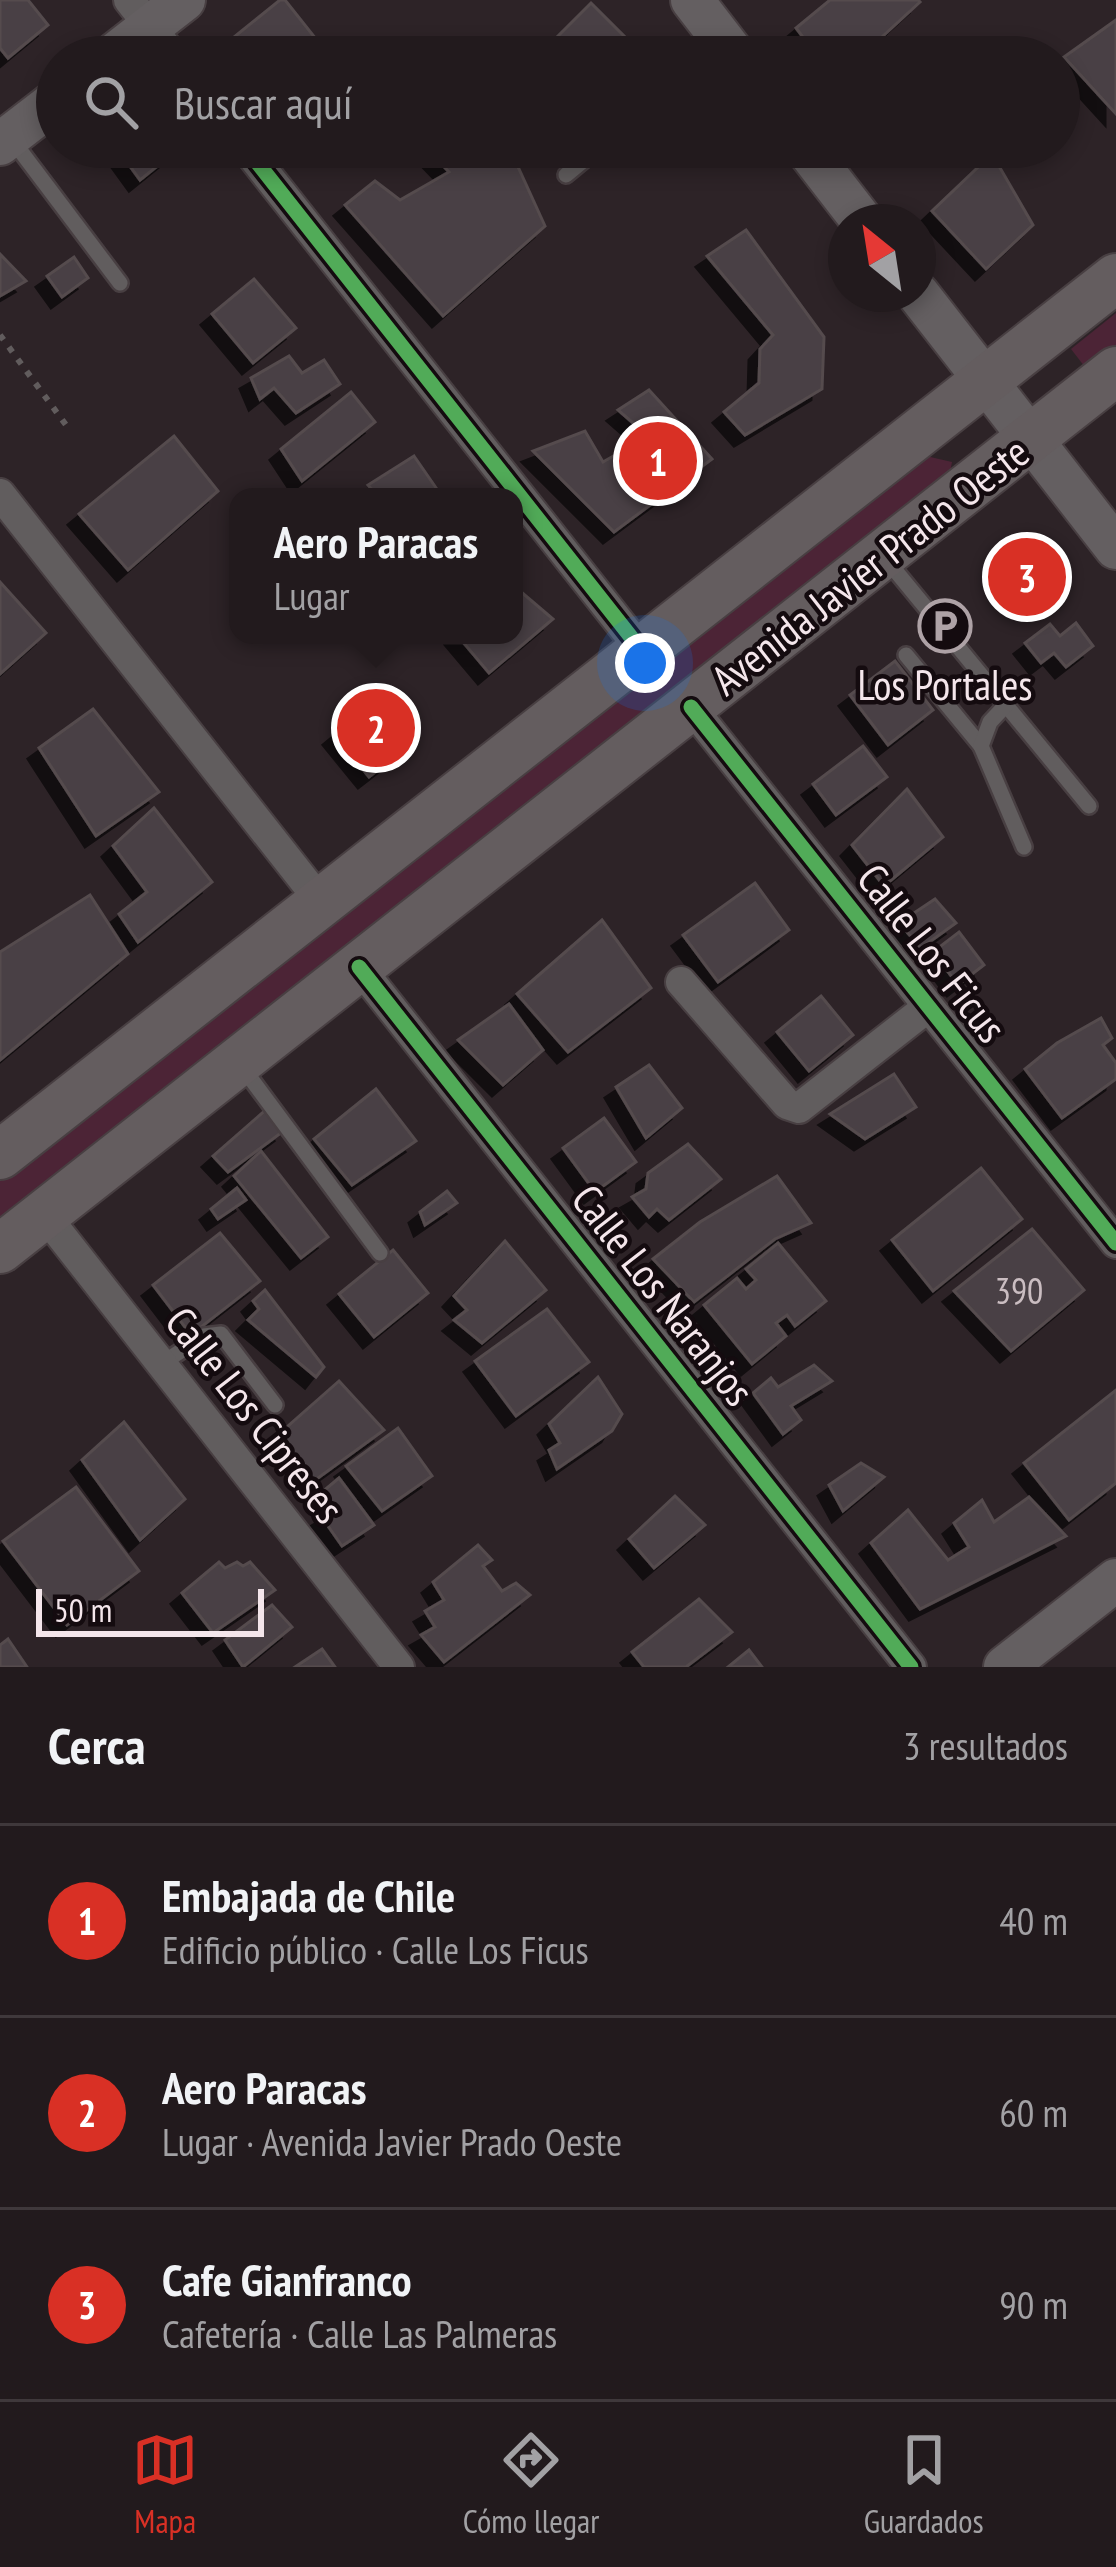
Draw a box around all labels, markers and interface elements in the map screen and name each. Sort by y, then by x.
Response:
search box [36,36,1080,168]
icon: search [78,69,144,135]
text: Buscar aquí [174,73,353,131]
north arrow [828,204,936,312]
pin: 1 [619,416,697,506]
street label: Avenida Javier Prado Oeste [700,424,1040,707]
popup [229,488,523,644]
text: Aero Paracas [274,512,478,570]
pin: 3 [988,532,1066,622]
text: Lugar [274,570,350,621]
parking icon: Los Portales [917,598,973,654]
your location [615,633,675,693]
place label: Los Portales [858,657,1032,712]
pin: 2 [337,683,415,773]
street label: Calle Los Ficus [845,852,1019,1053]
street label: Calle Los Naranjos [560,1173,767,1416]
house number: 390 [995,1267,1043,1314]
street label: Calle Los Cipreses [154,1296,357,1534]
scale bar [36,1583,264,1636]
text: 50 m [54,1588,112,1631]
text: Cerca [48,1712,146,1778]
text: 3 resultados [903,1720,1068,1771]
text: Embajada de Chile [162,1866,455,1924]
text: 1 [78,1895,96,1946]
text: 40 m [999,1895,1068,1946]
text: Edificio público · Calle Los Ficus [162,1924,589,1975]
text: Aero Paracas [162,2058,366,2116]
text: 2 [78,2087,96,2138]
text: 60 m [999,2087,1068,2138]
text: Lugar · Avenida Javier Prado Oeste [162,2116,622,2167]
text: Cafe Gianfranco [162,2250,411,2308]
text: 3 [78,2279,96,2330]
text: 90 m [999,2279,1068,2330]
text: Cafetería · Calle Las Palmeras [162,2308,557,2359]
tab: Mapa [132,2427,198,2542]
tab: Cómo llegar [463,2427,599,2542]
tab: Guardados [864,2427,984,2542]

